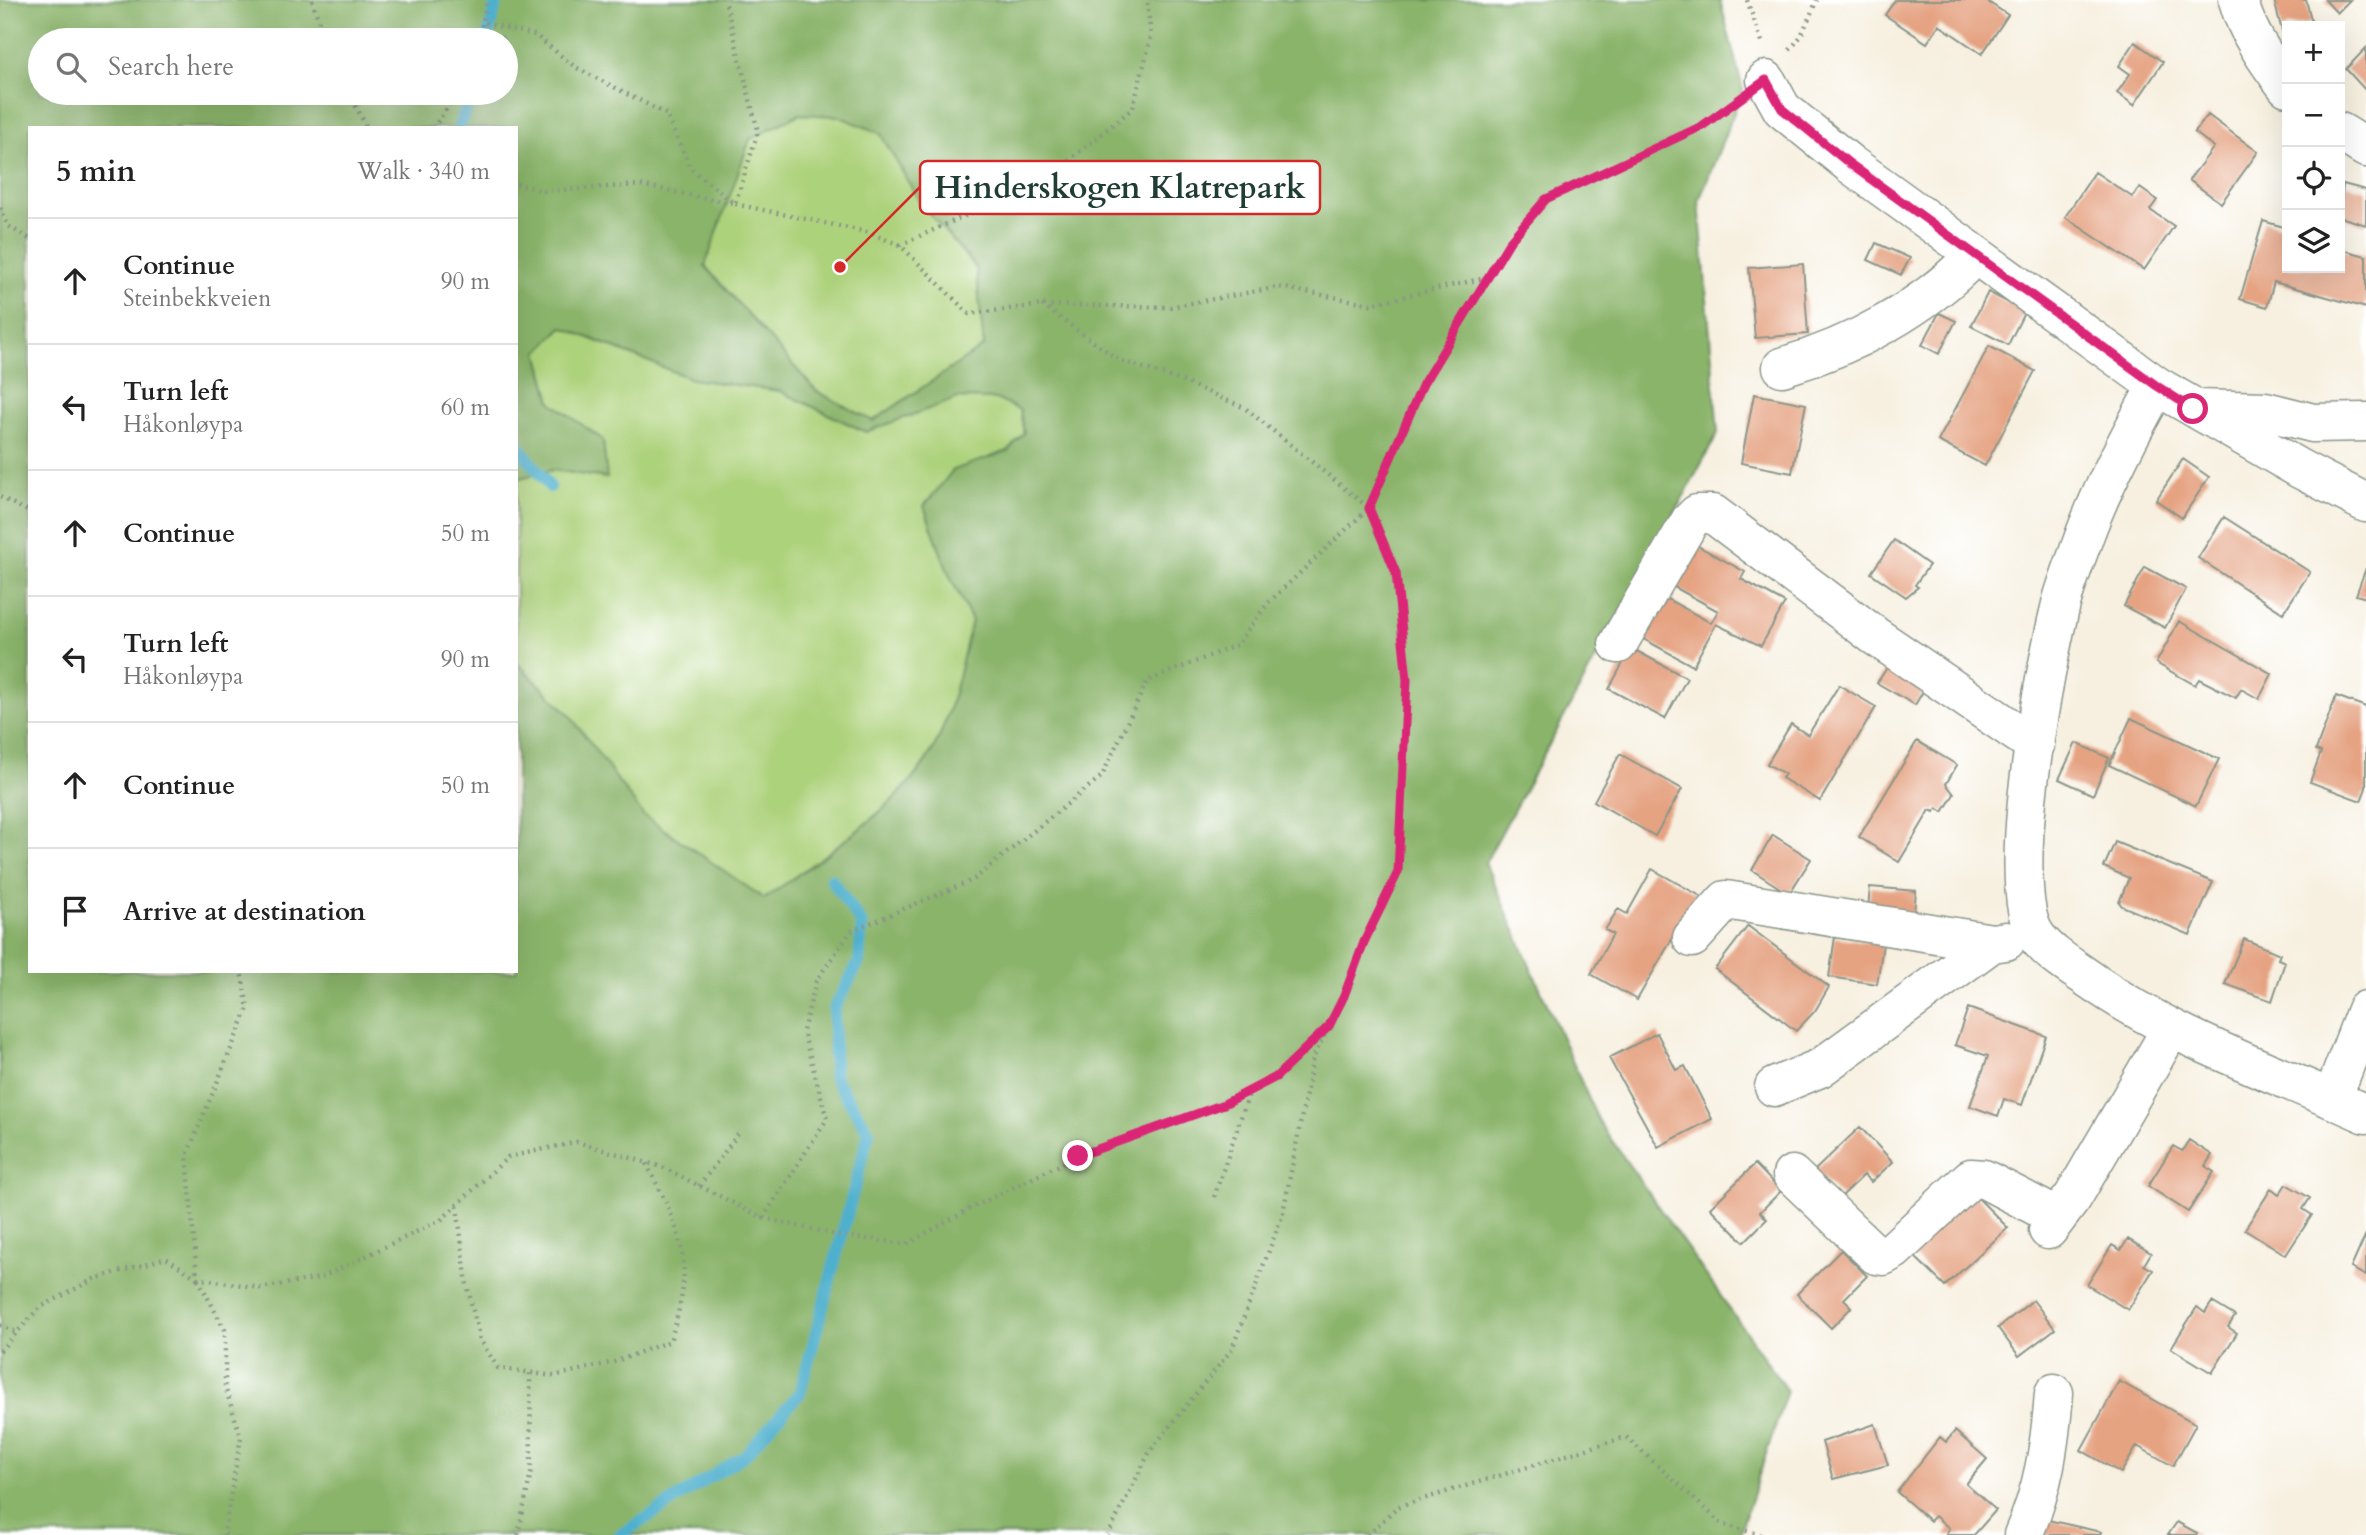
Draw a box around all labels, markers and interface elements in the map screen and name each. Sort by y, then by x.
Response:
map controls [2282,21,2345,273]
button: + [2282,21,2345,84]
search box [28,28,518,105]
icon: search [52,48,90,86]
text: Search here [108,49,234,84]
button: − [2282,84,2345,147]
button: locate [2282,147,2345,210]
text: 5 min [56,151,136,192]
text: Walk · 340 m [357,156,490,187]
callout: Hinderskogen Klatrepark [920,161,1320,214]
text: Hinderskogen Klatrepark [934,166,1306,210]
button: layers [2282,210,2345,273]
text: Continue [123,248,235,283]
icon: ahead [56,262,94,300]
text: 90 m [441,266,490,297]
text: Steinbekkveien [123,283,271,314]
text: Turn left [123,374,228,409]
icon: left [56,388,94,426]
text: 60 m [441,392,490,423]
route start [2177,393,2208,424]
text: Håkonløypa [123,409,243,440]
icon: ahead [56,514,94,552]
text: Continue [123,516,235,551]
text: 50 m [441,518,490,549]
text: Turn left [123,626,228,661]
icon: left [56,640,94,678]
text: 90 m [441,644,490,675]
text: Håkonløypa [123,661,243,692]
icon: ahead [56,766,94,804]
text: Continue [123,768,235,803]
text: 50 m [441,770,490,801]
icon: arrive [56,892,94,930]
text: Arrive at destination [123,894,366,929]
route end [1062,1140,1093,1171]

